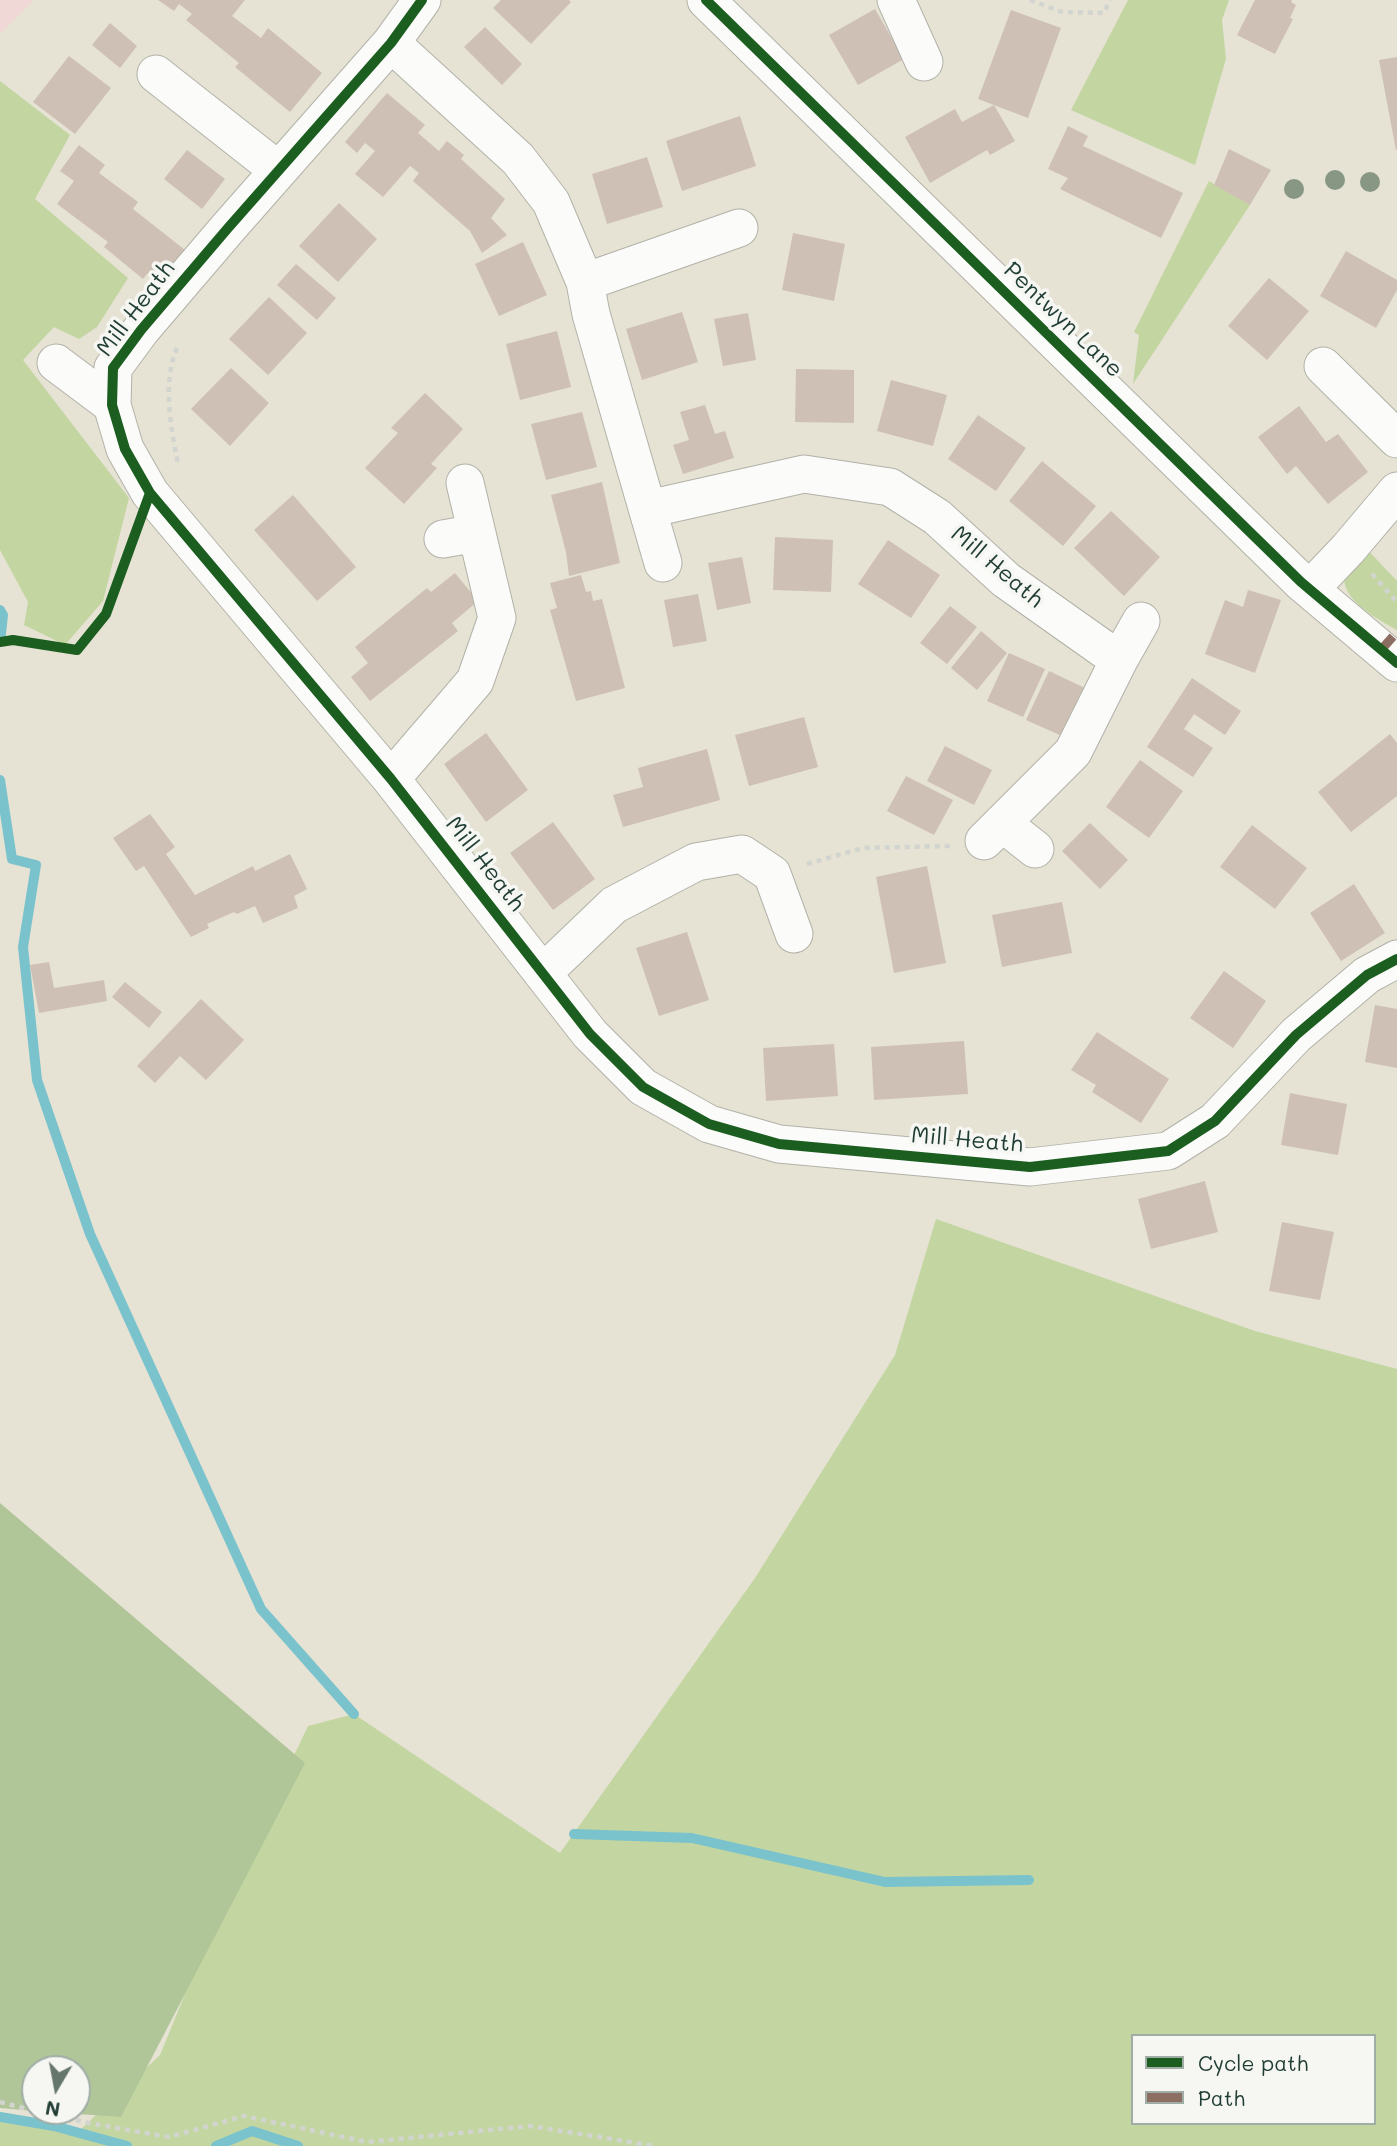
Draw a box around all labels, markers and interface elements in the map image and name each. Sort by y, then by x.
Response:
street label: Mill Heath [91,256,181,362]
street label: Pentwyn Lane [998,256,1128,384]
street label: Mill Heath [945,520,1049,614]
street label: Mill Heath [440,811,530,917]
street label: Mill Heath [910,1121,1024,1159]
legend [1131,2034,1376,2125]
text: Cycle path [1198,2049,1308,2076]
north arrow [21,2055,91,2125]
text: Path [1198,2084,1245,2111]
text: N [43,2096,62,2123]

